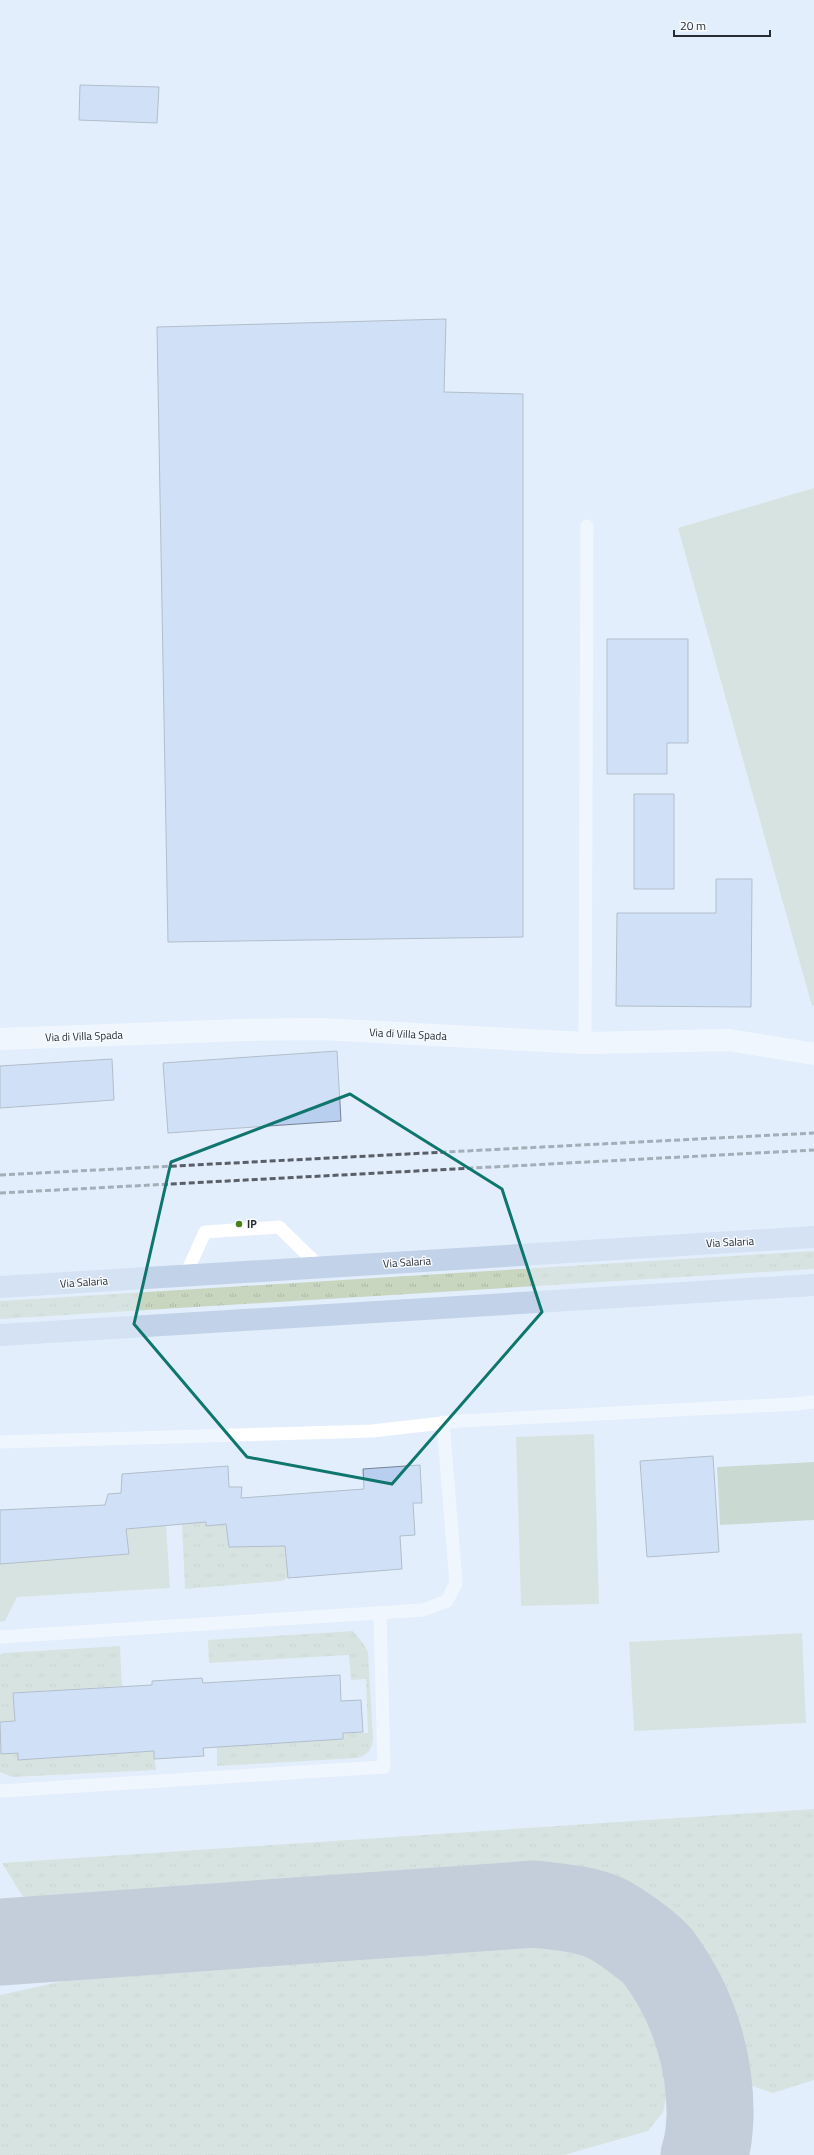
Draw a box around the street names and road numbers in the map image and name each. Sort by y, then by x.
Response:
street label: Via di Villa Spada [369,1024,448,1044]
street label: Via di Villa Spada [45,1027,124,1045]
street label: Via Salaria [706,1233,755,1251]
street label: Via Salaria [383,1252,432,1272]
street label: Via Salaria [60,1272,109,1292]

